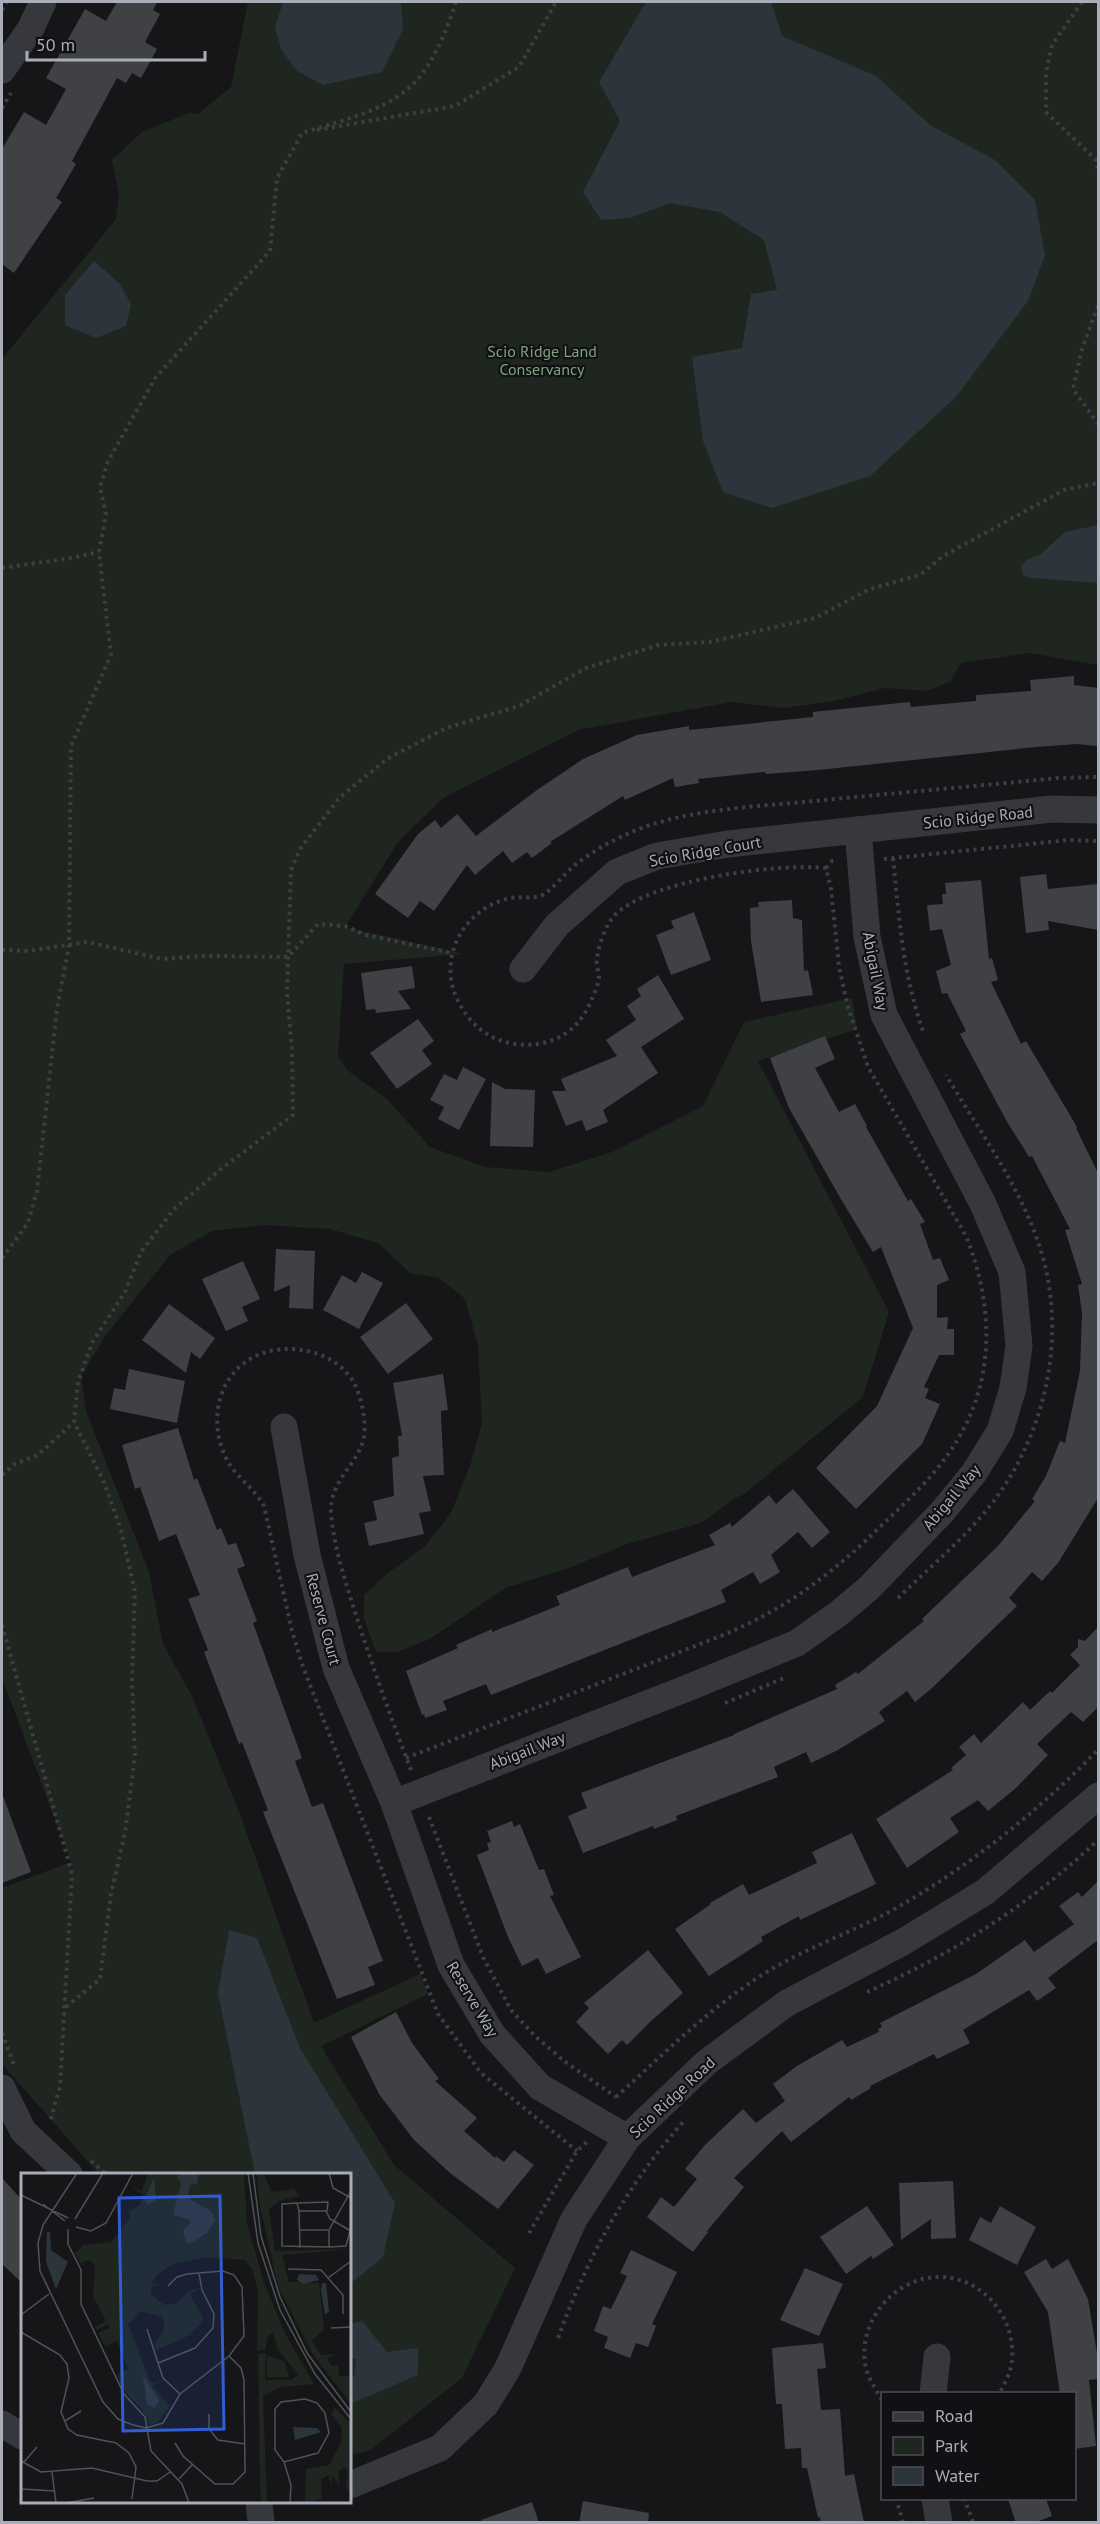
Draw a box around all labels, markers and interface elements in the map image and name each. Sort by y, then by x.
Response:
scale bar [27,24,206,62]
text: 50 m [36,33,75,56]
park label: Scio Ridge Land Conservancy [487,341,597,379]
street label: Scio Ridge Road [922,801,1034,833]
street label: Scio Ridge Court [647,831,763,871]
street label: Abigail Way [859,930,894,1013]
street label: Abigail Way [918,1460,985,1534]
street label: Reserve Court [302,1571,346,1668]
street label: Abigail Way [486,1726,568,1774]
street label: Reserve Way [443,1958,504,2041]
street label: Scio Ridge Road [625,2052,719,2142]
inset map [21,2173,351,2503]
legend [881,2392,1076,2500]
text: Road [935,2404,973,2427]
text: Park [935,2434,968,2457]
text: Water [935,2464,979,2487]

